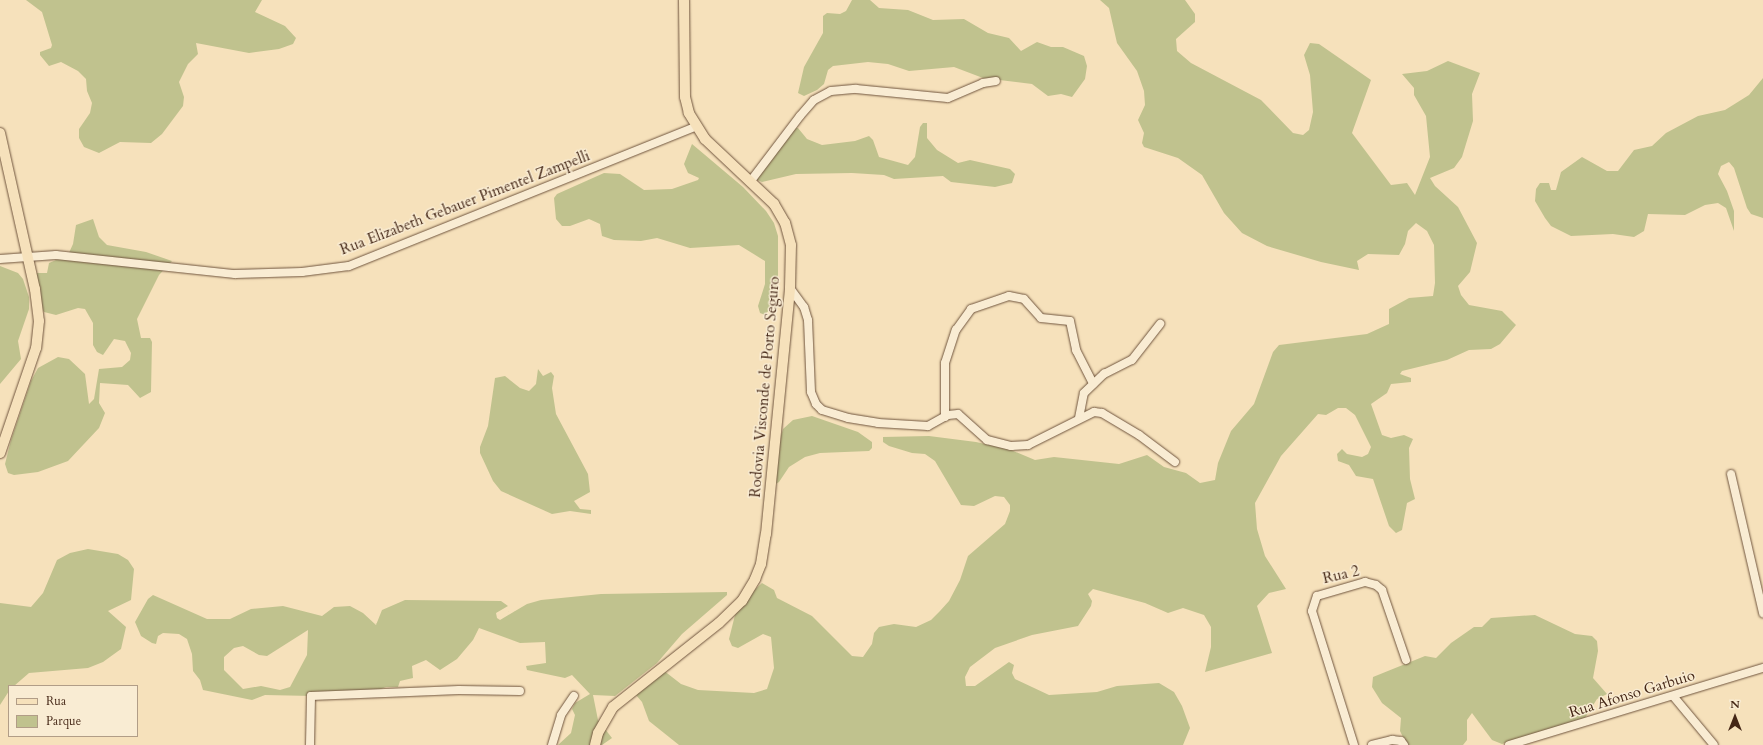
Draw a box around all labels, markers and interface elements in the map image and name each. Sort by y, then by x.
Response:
street label: Rua Elizabeth Gebauer Pimentel Zampelli [337,147,593,259]
street label: Rodovia Visconde de Porto Seguro [746,276,784,498]
street label: Rua 2 [1321,562,1361,588]
street label: Rua Afonso Garbuio [1567,666,1697,722]
legend [8,685,138,737]
text: Rua [46,693,66,709]
north arrow [1715,697,1755,737]
text: N [1730,697,1740,712]
text: Parque [46,713,81,729]

